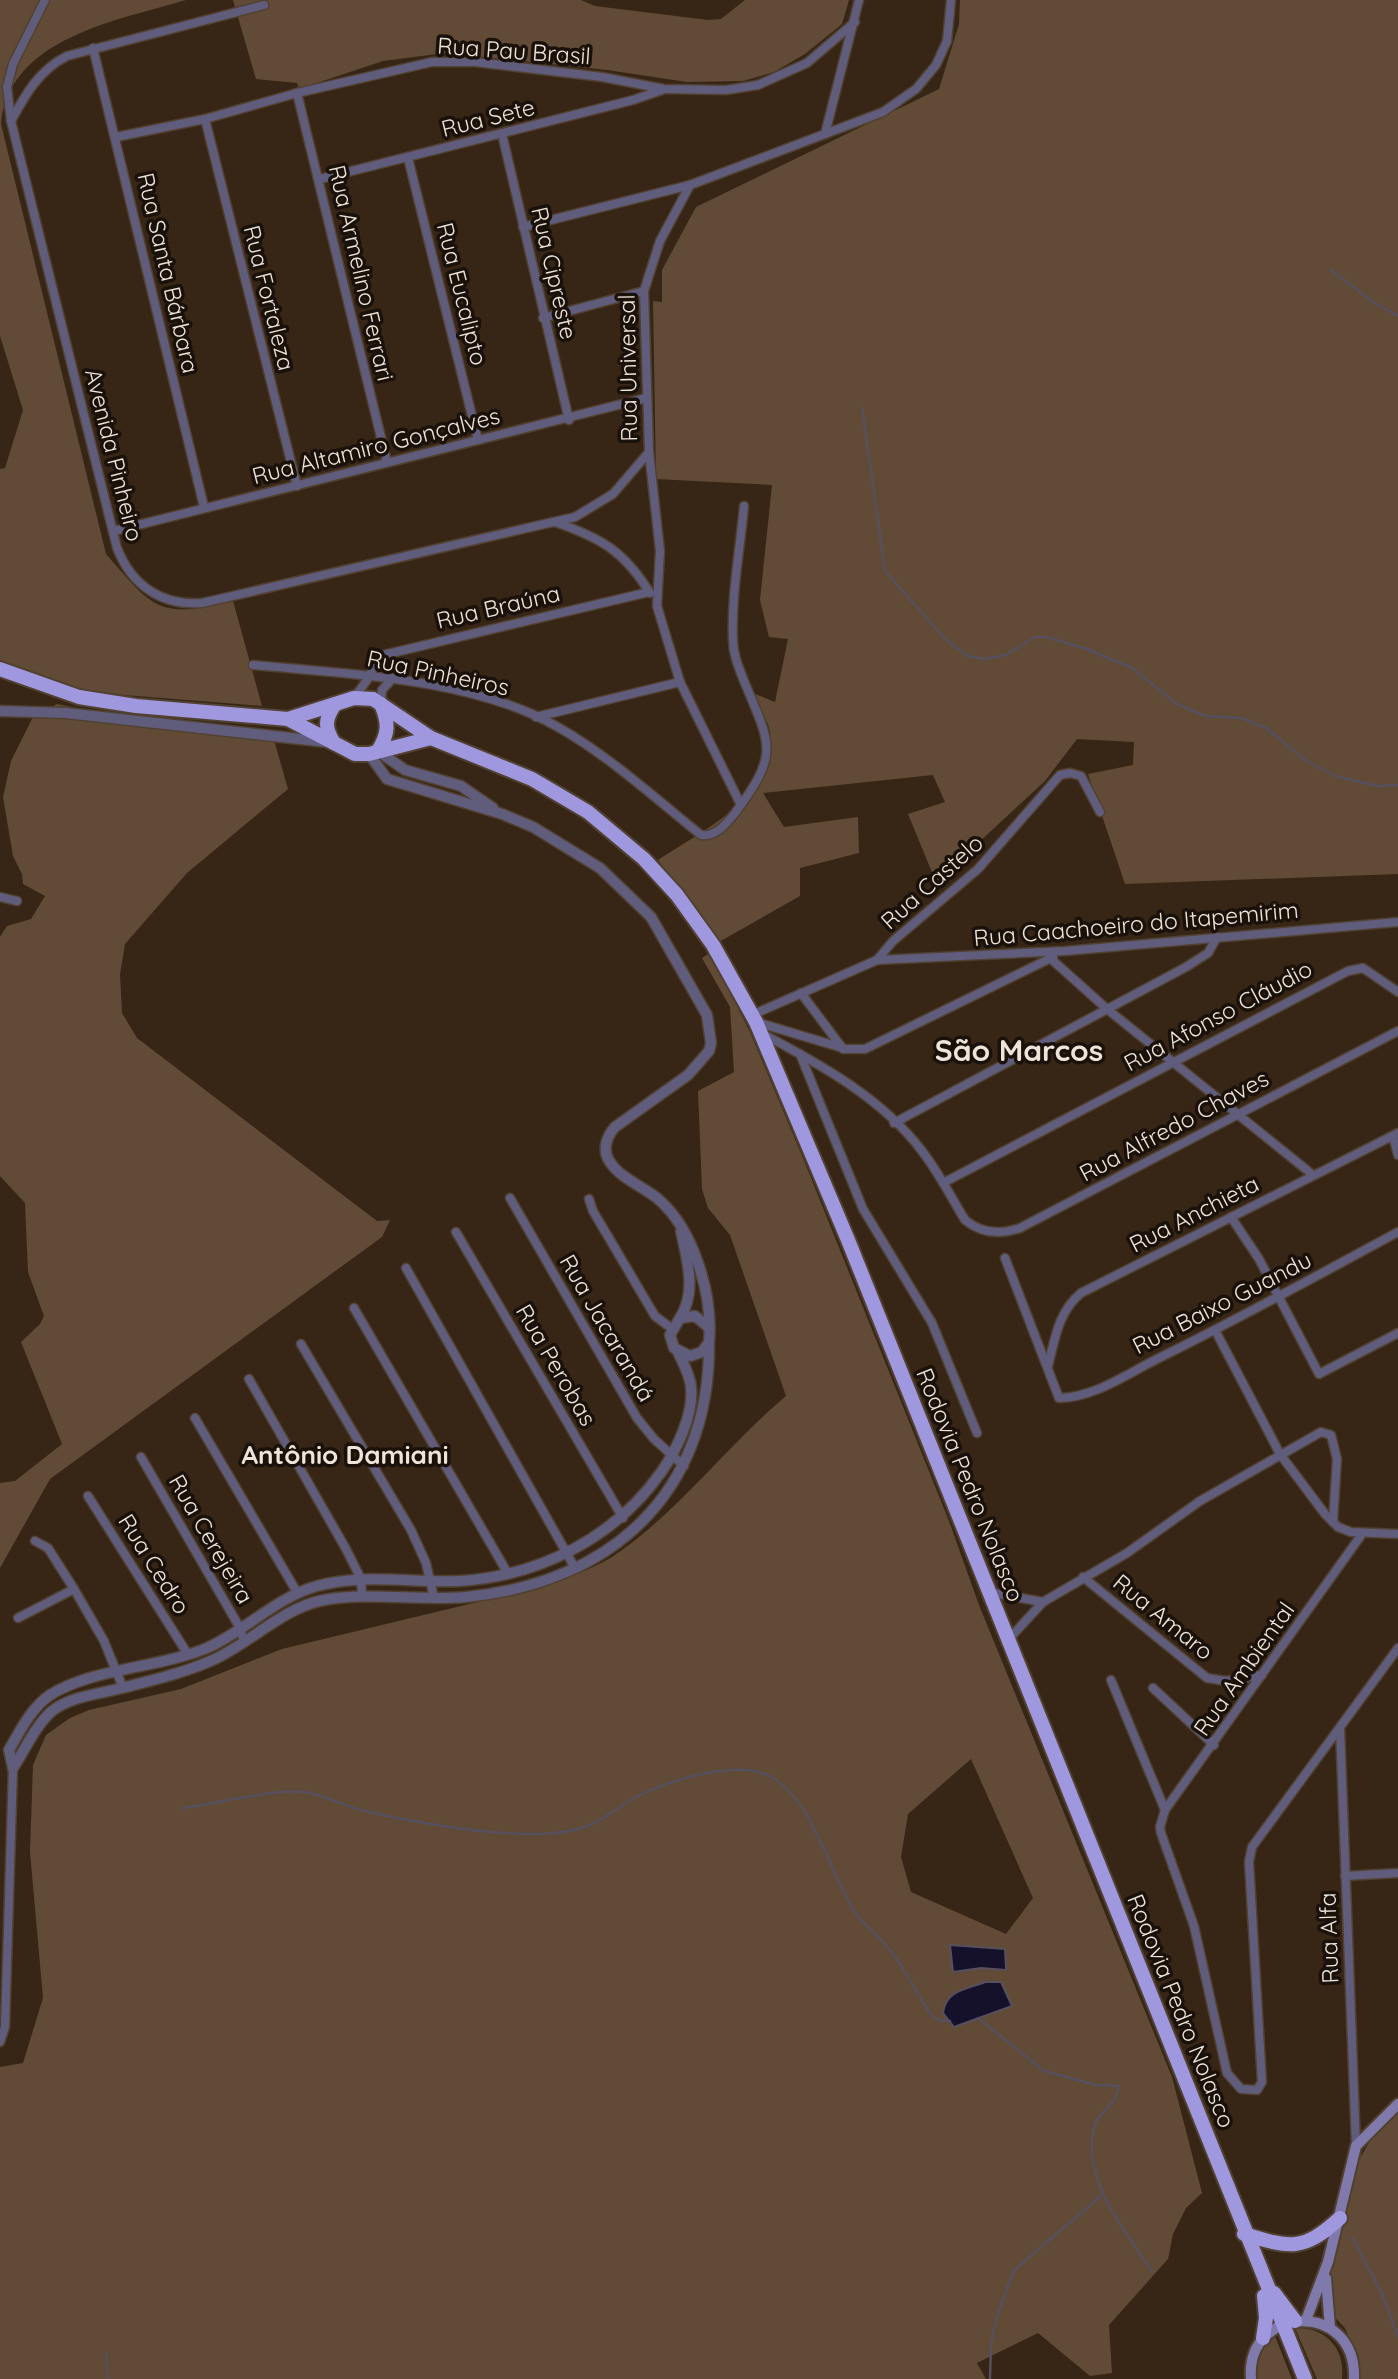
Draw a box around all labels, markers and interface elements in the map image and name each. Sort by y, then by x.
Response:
street label: Rua Pau Brasil [436,31,592,70]
street label: Rua Sete [438,92,538,143]
street label: Rua Armelino Ferrari [323,162,400,384]
street label: Rua Santa Bárbara [131,170,206,376]
street label: Rua Cipreste [525,204,584,342]
street label: Rua Eucalipto [431,220,494,368]
street label: Rua Fortaleza [237,222,302,374]
street label: Rua Universal [612,294,643,442]
street label: Avenida Pinheiro [79,366,150,544]
street label: Rua Altamiro Gonçalves [249,401,503,490]
street label: Rua Braúna [433,578,563,635]
street label: Rua Pinheiros [364,643,512,702]
street label: Rua Castelo [874,828,989,935]
street label: Rua Caachoeiro do Itapemirim [972,895,1300,952]
street label: Rua Afonso Cláudio [1119,954,1317,1077]
district label: São Marcos [935,1031,1103,1069]
street label: Rua Alfredo Chaves [1074,1063,1273,1188]
street label: Rua Anchieta [1124,1169,1263,1259]
street label: Rua Baixo Guandu [1127,1245,1316,1360]
street label: Rua Jacarandá [554,1249,661,1407]
street label: Rua Perobas [510,1299,603,1431]
street label: Rodovia Pedro Nolasco [910,1364,1031,1606]
district label: Antônio Damiani [241,1438,449,1471]
street label: Rua Cerejeira [163,1469,260,1609]
street label: Rua Cedro [112,1508,197,1619]
street label: Rua Amaro [1107,1567,1219,1666]
street label: Rua Ambiental [1187,1596,1300,1741]
street label: Rodovia Pedro Nolasco [1121,1890,1242,2132]
street label: Rua Alfa [1312,1892,1345,1984]

